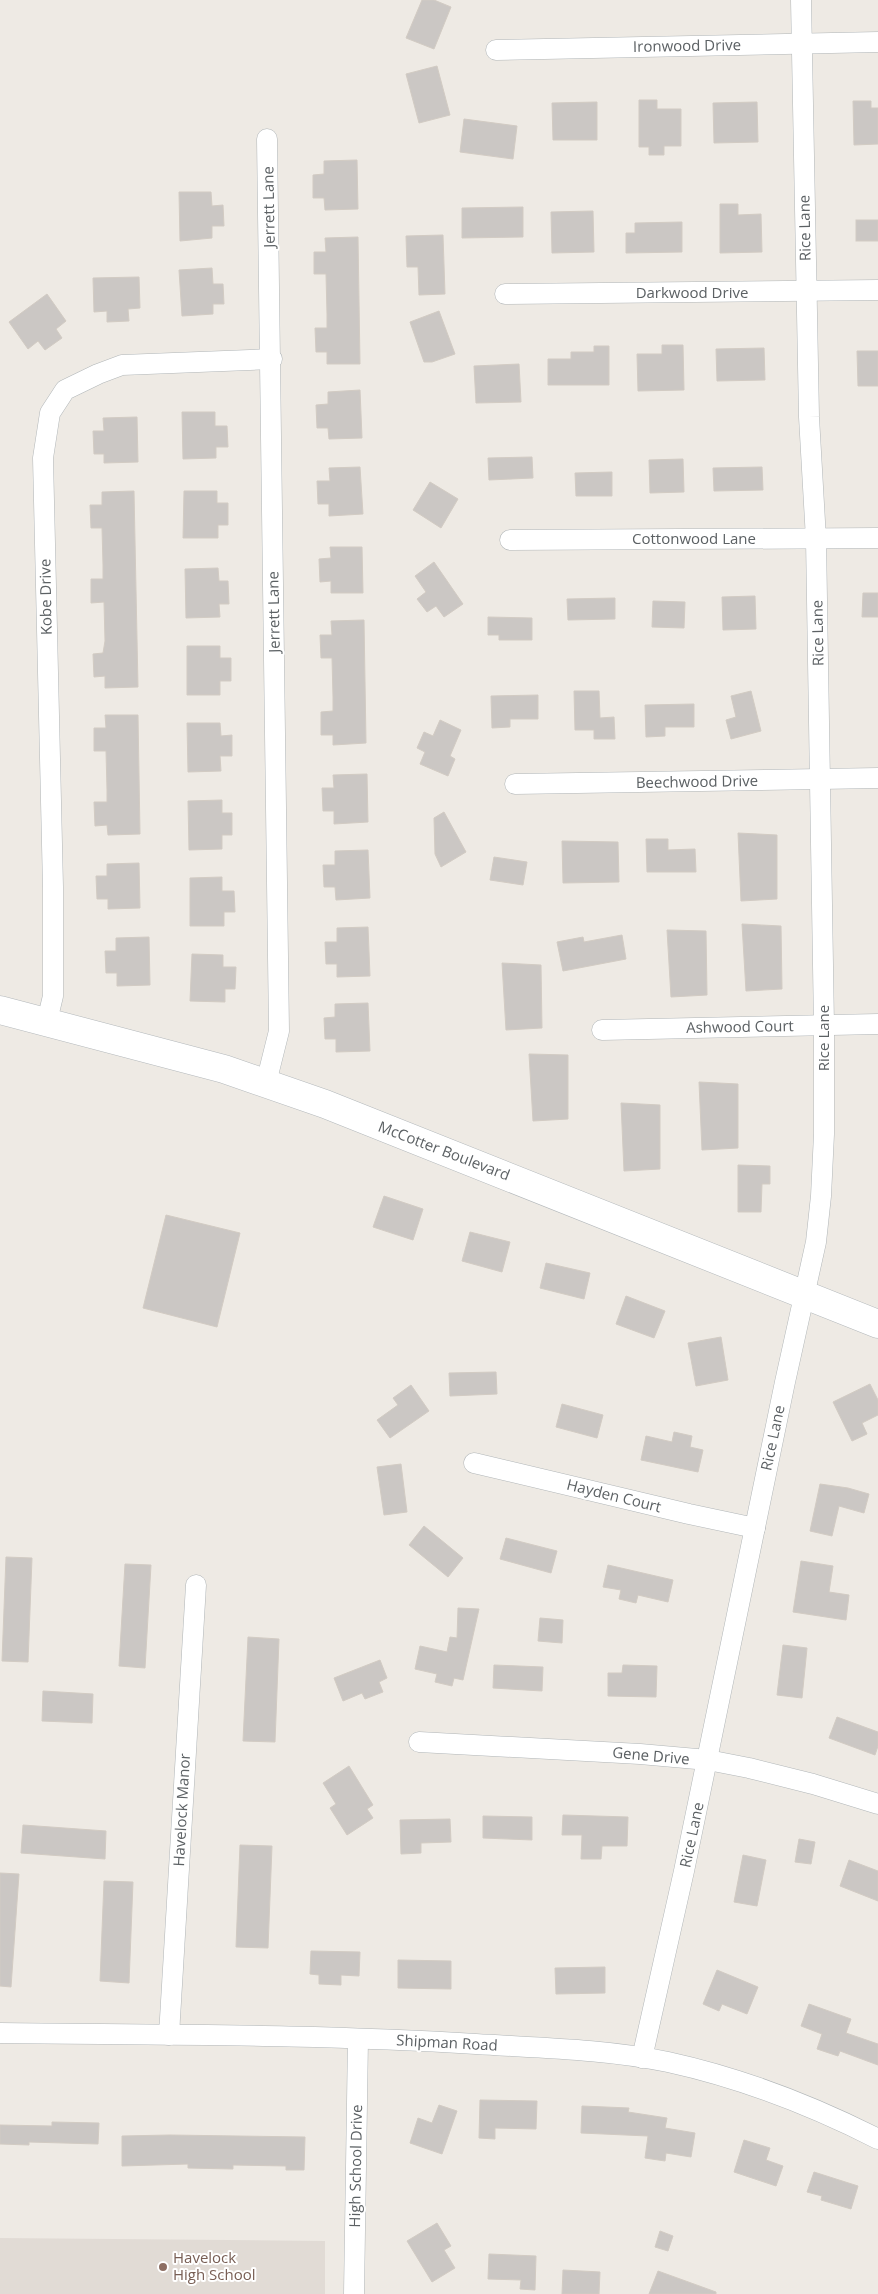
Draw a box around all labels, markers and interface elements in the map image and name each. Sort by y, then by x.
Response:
street label: Ironwood Drive [633,34,741,56]
street label: Jerrett Lane [257,166,279,250]
street label: Rice Lane [793,195,815,261]
street label: Darkwood Drive [636,282,748,302]
street label: Cottonwood Lane [632,528,756,548]
street label: Kobe Drive [34,559,56,635]
street label: Jerrett Lane [262,571,284,655]
street label: Rice Lane [806,600,828,666]
street label: Beechwood Drive [636,770,758,792]
street label: Rice Lane [813,1005,833,1071]
street label: Ashwood Court [686,1015,794,1037]
street label: McCotter Boulevard [376,1116,513,1184]
street label: Rice Lane [755,1403,789,1472]
street label: Hayden Court [565,1474,664,1516]
street label: Gene Drive [612,1742,691,1768]
street label: Havelock Manor [168,1753,194,1867]
street label: Rice Lane [674,1800,708,1869]
street label: Shipman Road [396,2029,498,2055]
street label: High School Drive [344,2104,366,2228]
place label: Havelock High School [173,2247,256,2284]
marker: Havelock High School [157,2261,169,2273]

